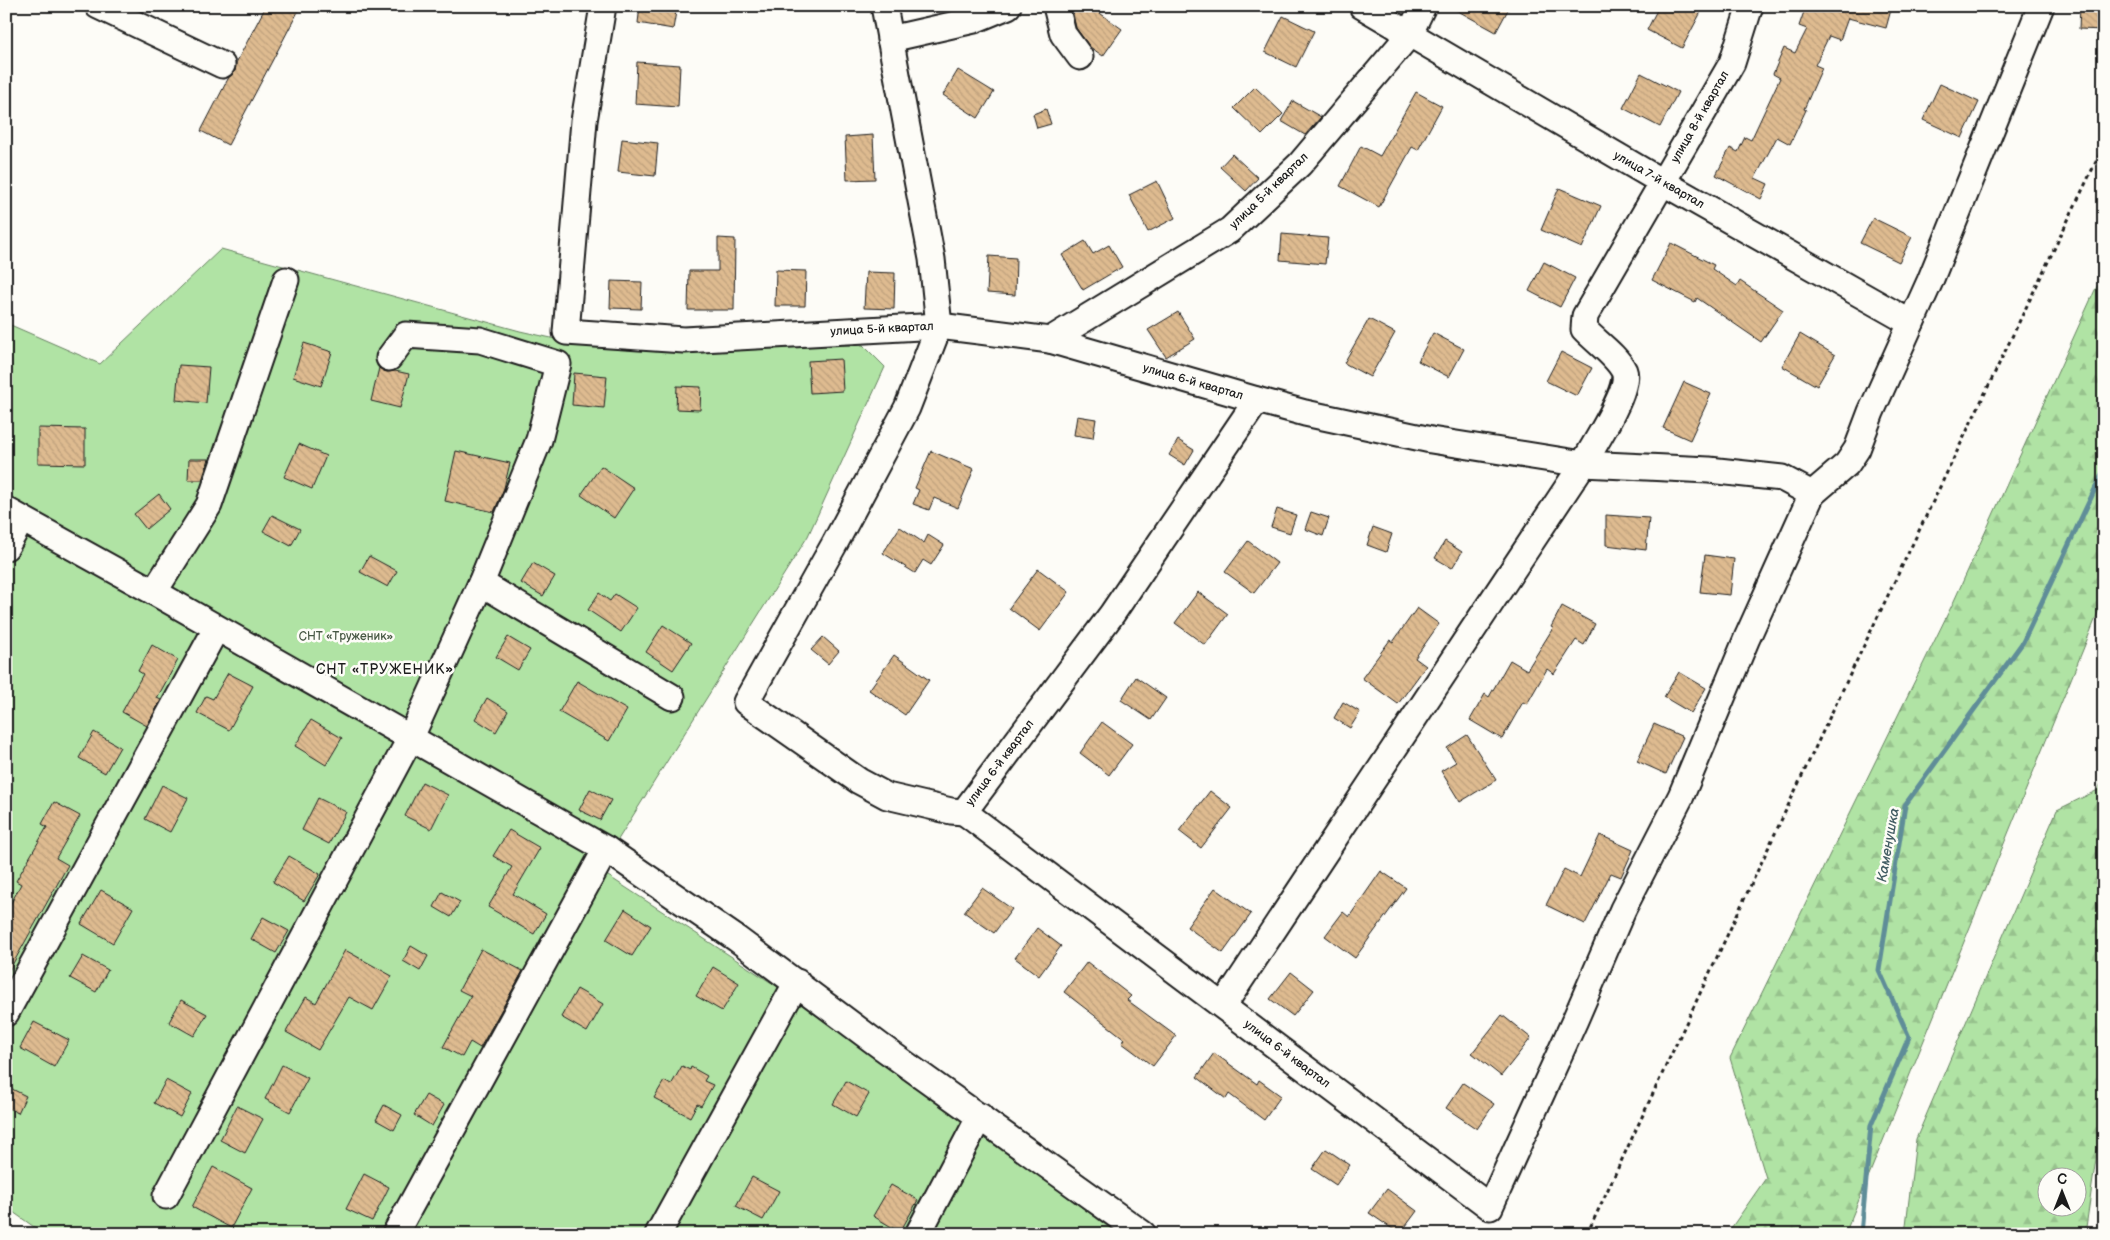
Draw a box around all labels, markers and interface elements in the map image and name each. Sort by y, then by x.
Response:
street label: улица 8-й квартал [1668,68,1732,166]
street label: улица 7-й квартал [1611,148,1707,212]
street label: улица 5-й квартал [1227,150,1312,232]
street label: улица 5-й квартал [830,319,934,339]
street label: улица 6-й квартал [1141,360,1245,404]
park label: СНТ «Труженик» [299,629,394,644]
district label: СНТ «ТРУЖЕНИК» [316,661,454,678]
street label: улица 6-й квартал [963,717,1037,809]
water label: Каменушка [1873,806,1903,884]
street label: улица 6-й квартал [1241,1017,1333,1091]
north arrow [2038,1168,2088,1218]
text: С [2057,1171,2067,1188]

